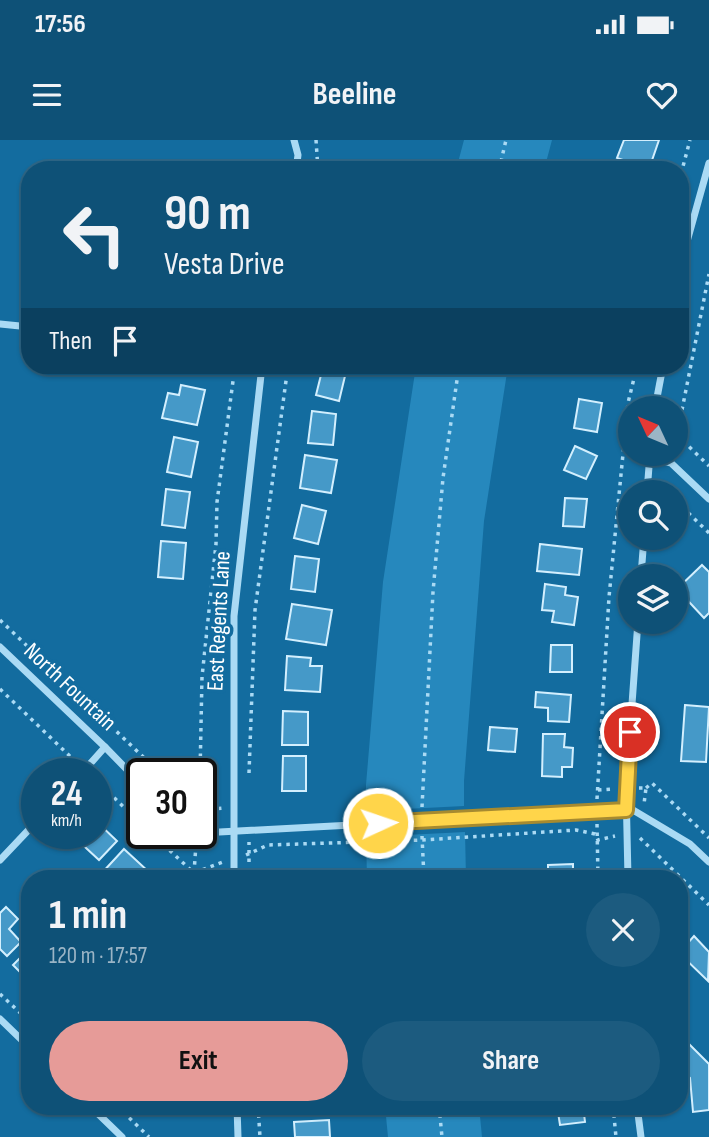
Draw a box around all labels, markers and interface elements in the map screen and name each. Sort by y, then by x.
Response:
text: 17:56 [35,9,86,40]
text: Beeline [313,75,396,114]
icon: menu [28,76,66,114]
icon: heart [643,76,681,114]
text: 90 m [164,185,251,244]
icon: left [49,189,140,280]
text: Vesta Drive [164,245,285,284]
icon: arrive [106,322,144,360]
text: Then [49,326,92,357]
north arrow [618,396,688,466]
map controls [618,396,688,634]
button: search [618,480,688,550]
street label: East Regents Lane [201,550,237,692]
button: layers [618,564,688,634]
street label: North Fountain [18,637,122,737]
pin [600,702,660,762]
icon: arrive [611,713,649,751]
speed limit sign: 30 [126,758,217,849]
text: 24 [51,773,82,816]
position arrow [341,786,415,860]
text: km/h [51,810,82,831]
text: 1 min [49,890,127,941]
button: close [586,893,660,967]
text: 120 m · 17:57 [49,942,147,970]
button: Exit [49,1021,348,1101]
button: Share [362,1021,660,1101]

